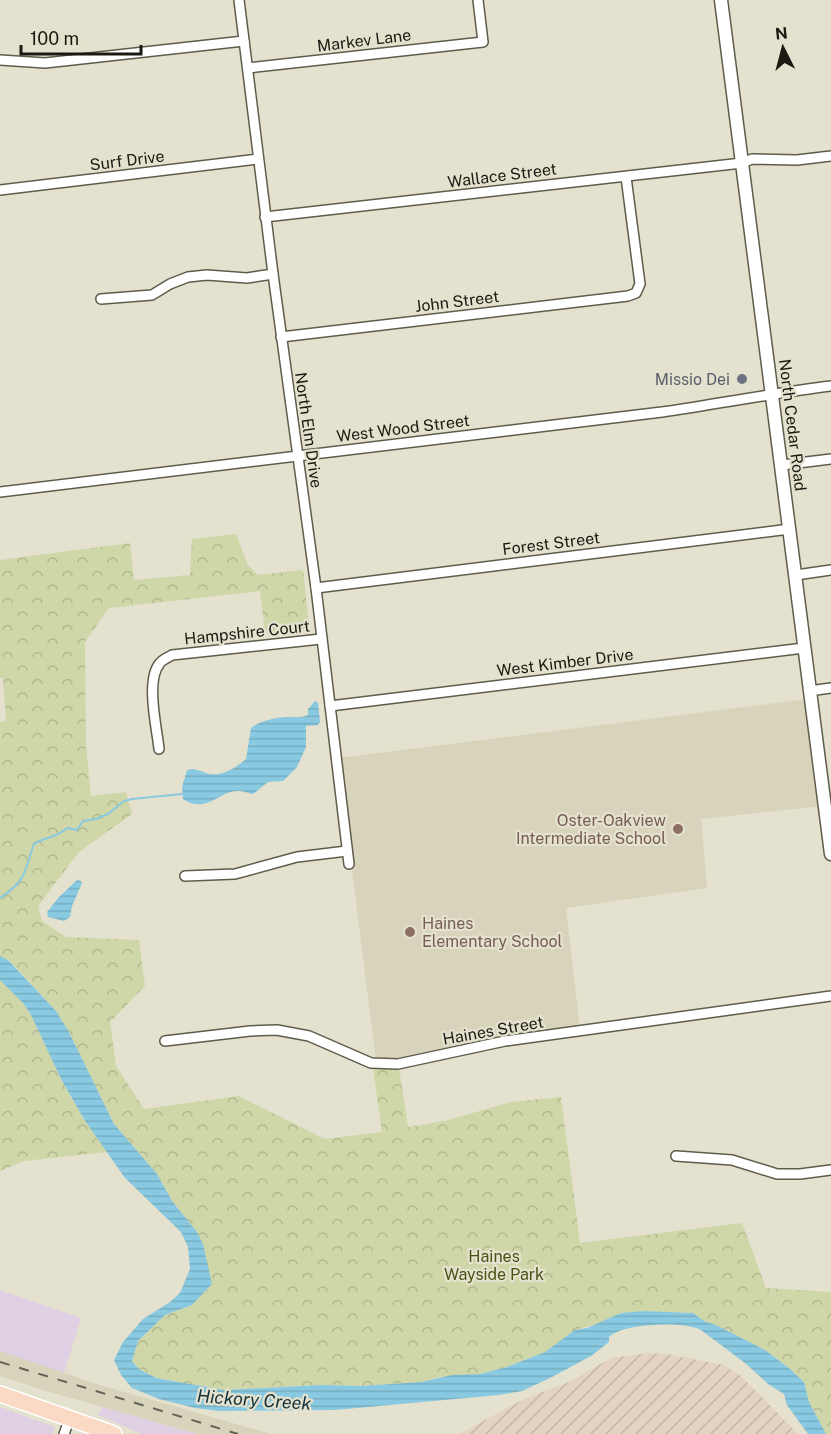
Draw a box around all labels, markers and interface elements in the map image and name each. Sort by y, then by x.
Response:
scale bar [21,18,141,56]
north arrow [753,18,813,78]
text: N [774,23,789,44]
street label: Markev Lane [316,25,412,56]
text: 100 m [30,28,79,49]
street label: Surf Drive [89,146,165,174]
street label: Wallace Street [446,159,558,192]
street label: John Street [414,287,500,316]
street label: North Cedar Road [775,358,810,492]
place label: Missio Dei [655,370,730,389]
street label: North Elm Drive [291,371,326,489]
marker: Missio Dei [735,372,749,386]
street label: West Wood Street [335,411,471,446]
street label: Forest Street [501,528,601,559]
street label: Hampshire Court [183,616,311,649]
street label: West Kimber Drive [496,645,634,680]
place label: Oster-Oakview Intermediate School [516,811,667,848]
marker: Oster-Oakview Intermediate School [671,822,685,836]
place label: Haines Elementary School [422,914,563,951]
marker: Haines Elementary School [403,925,417,939]
street label: Haines Street [441,1012,545,1049]
park label: Haines Wayside Park [444,1247,544,1284]
water label: Hickory Creek [196,1385,312,1414]

